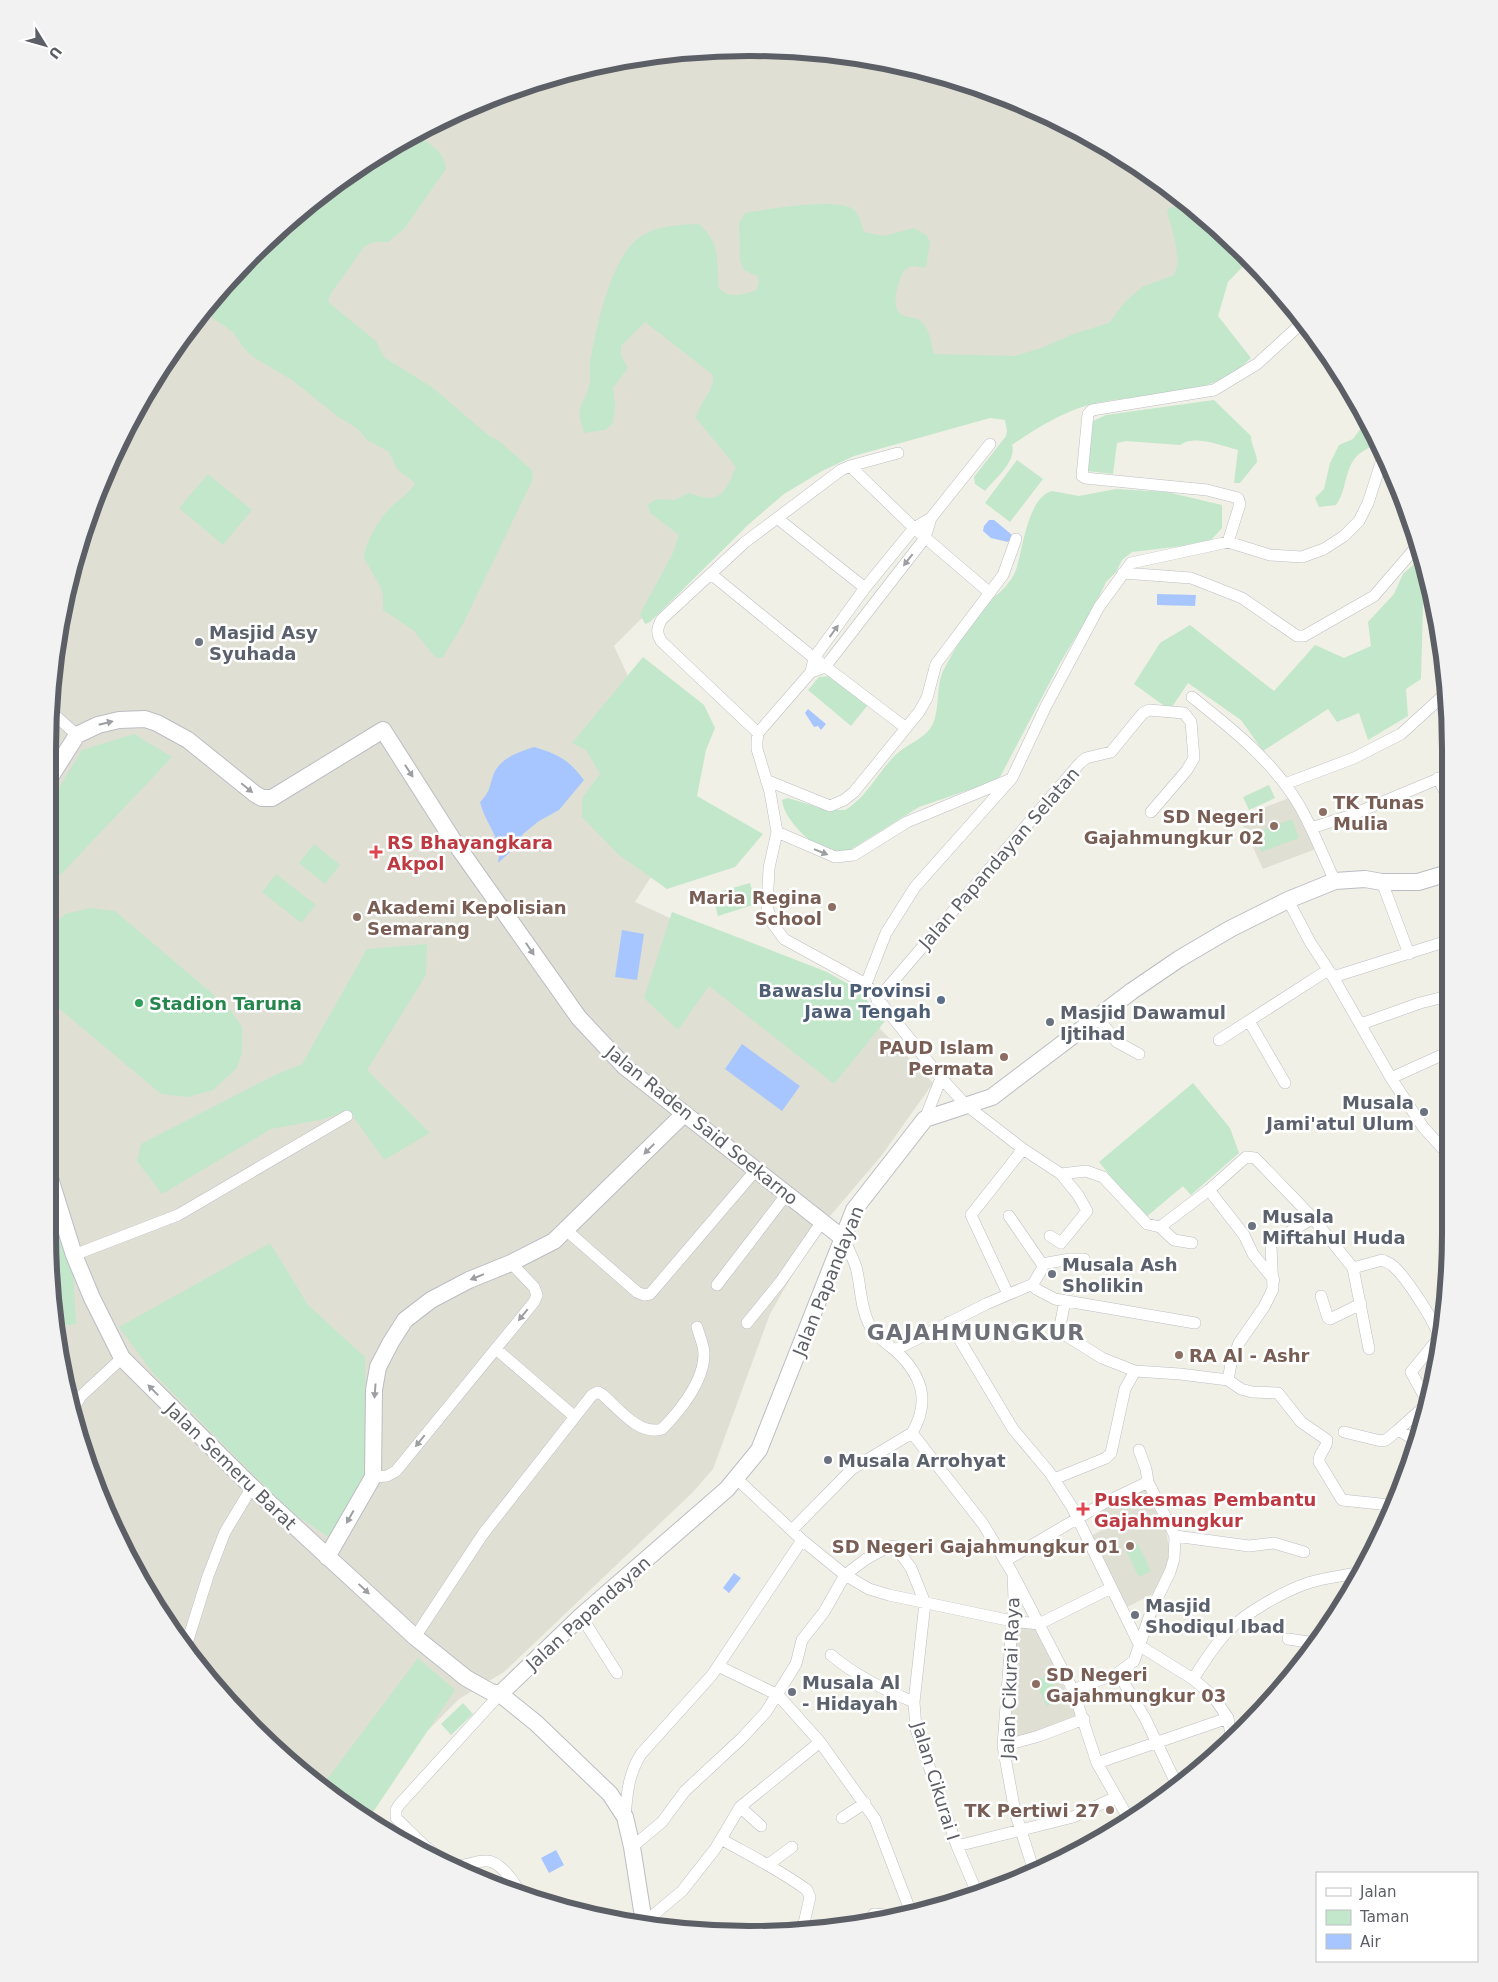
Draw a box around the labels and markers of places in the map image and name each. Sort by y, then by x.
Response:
place label: Masjid Asy Syuhada [209,622,318,664]
marker: Masjid Asy Syuhada [193,636,205,648]
place label: TK Tunas Mulia [1333,792,1424,834]
place label: SD Negeri Gajahmungkur 02 [1084,806,1264,848]
marker: TK Tunas Mulia [1317,806,1329,818]
marker: SD Negeri Gajahmungkur 02 [1268,820,1280,832]
place label: RS Bhayangkara Akpol [387,832,553,874]
marker: RS Bhayangkara Akpol [369,845,383,859]
place label: Maria Regina School [688,887,822,929]
place label: Akademi Kepolisian Semarang [367,897,567,939]
marker: Maria Regina School [826,901,838,913]
marker: Akademi Kepolisian Semarang [351,911,363,923]
place label: Bawaslu Provinsi Jawa Tengah [758,980,931,1022]
place label: Stadion Taruna [149,993,302,1014]
marker: Bawaslu Provinsi Jawa Tengah [935,994,947,1006]
marker: Stadion Taruna [133,997,145,1009]
place label: Masjid Dawamul Ijtihad [1060,1002,1226,1044]
marker: Masjid Dawamul Ijtihad [1044,1016,1056,1028]
place label: PAUD Islam Permata [879,1037,994,1079]
marker: PAUD Islam Permata [998,1051,1010,1063]
place label: Musala Jami'atul Ulum [1264,1092,1414,1134]
marker: Musala Jami'atul Ulum [1418,1106,1430,1118]
place label: Musala Miftahul Huda [1262,1206,1406,1248]
marker: Musala Miftahul Huda [1246,1220,1258,1232]
place label: Musala Ash Sholikin [1062,1254,1178,1296]
marker: Musala Ash Sholikin [1046,1268,1058,1280]
place label: RA Al - Ashr [1189,1345,1310,1366]
marker: RA Al - Ashr [1173,1349,1185,1361]
place label: Musala Arrohyat [838,1450,1006,1471]
marker: Musala Arrohyat [822,1454,834,1466]
place label: Puskesmas Pembantu Gajahmungkur [1094,1489,1316,1531]
marker: Puskesmas Pembantu Gajahmungkur [1076,1502,1090,1516]
place label: SD Negeri Gajahmungkur 01 [832,1536,1120,1557]
marker: SD Negeri Gajahmungkur 01 [1124,1540,1136,1552]
place label: Masjid Shodiqul Ibad [1145,1595,1285,1637]
marker: Masjid Shodiqul Ibad [1129,1609,1141,1621]
place label: SD Negeri Gajahmungkur 03 [1046,1664,1226,1706]
place label: Musala Al - Hidayah [802,1672,900,1714]
marker: SD Negeri Gajahmungkur 03 [1030,1678,1042,1690]
marker: Musala Al - Hidayah [786,1686,798,1698]
place label: TK Pertiwi 27 [964,1800,1100,1821]
marker: TK Pertiwi 27 [1104,1804,1116,1816]

